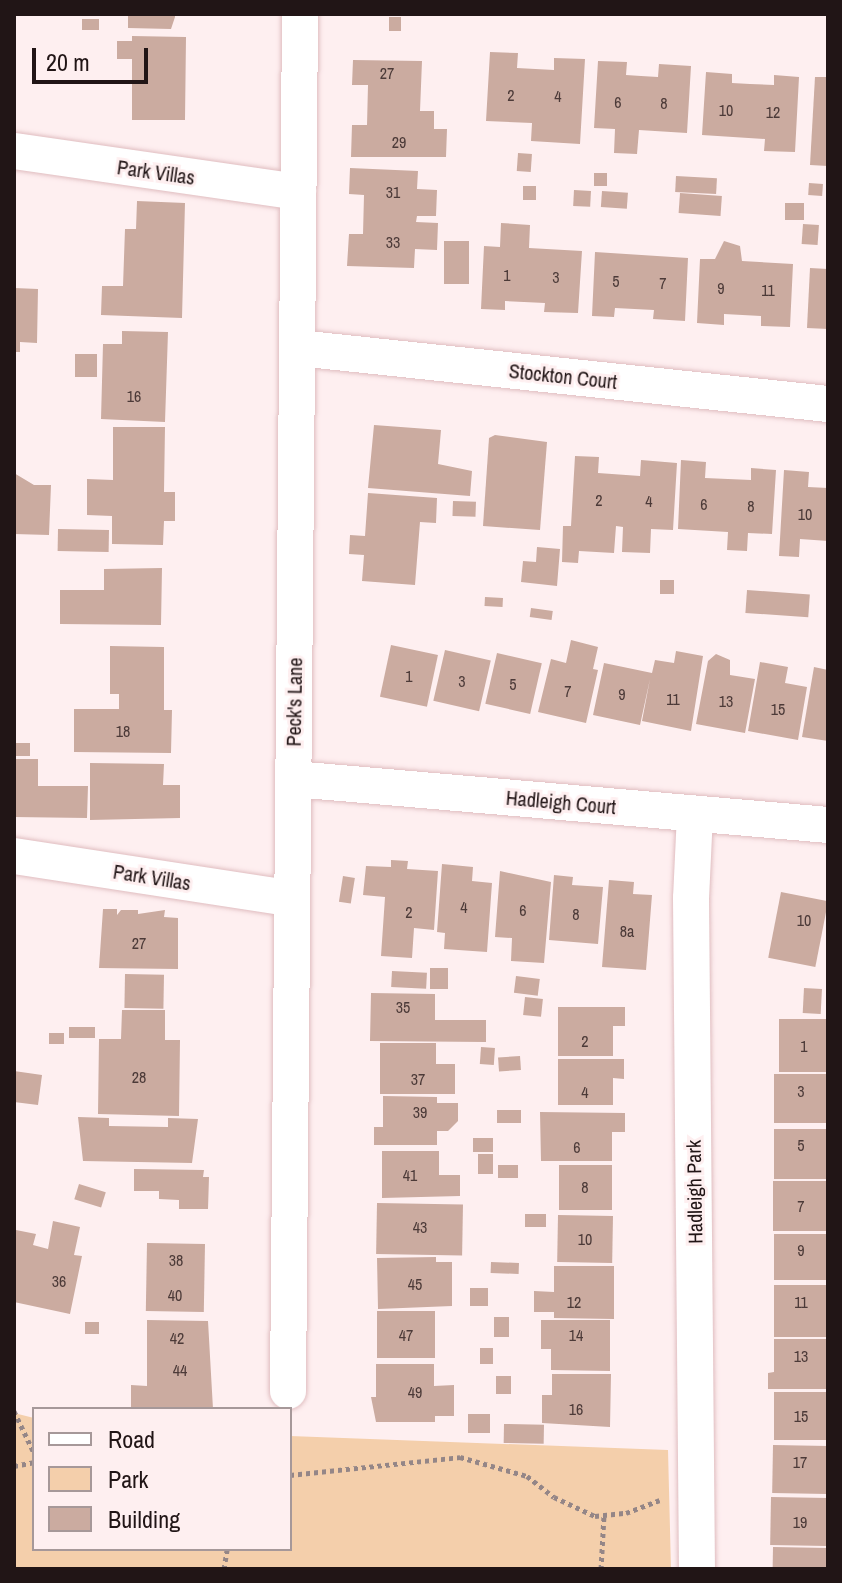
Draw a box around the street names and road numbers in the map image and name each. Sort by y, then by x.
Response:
street label: Park Villas [116,155,196,189]
street label: Stockton Court [508,358,618,394]
street label: Peck's Lane [281,657,307,747]
street label: Hadleigh Court [505,785,617,819]
street label: Park Villas [112,859,192,895]
street label: Hadleigh Park [681,1140,707,1244]

